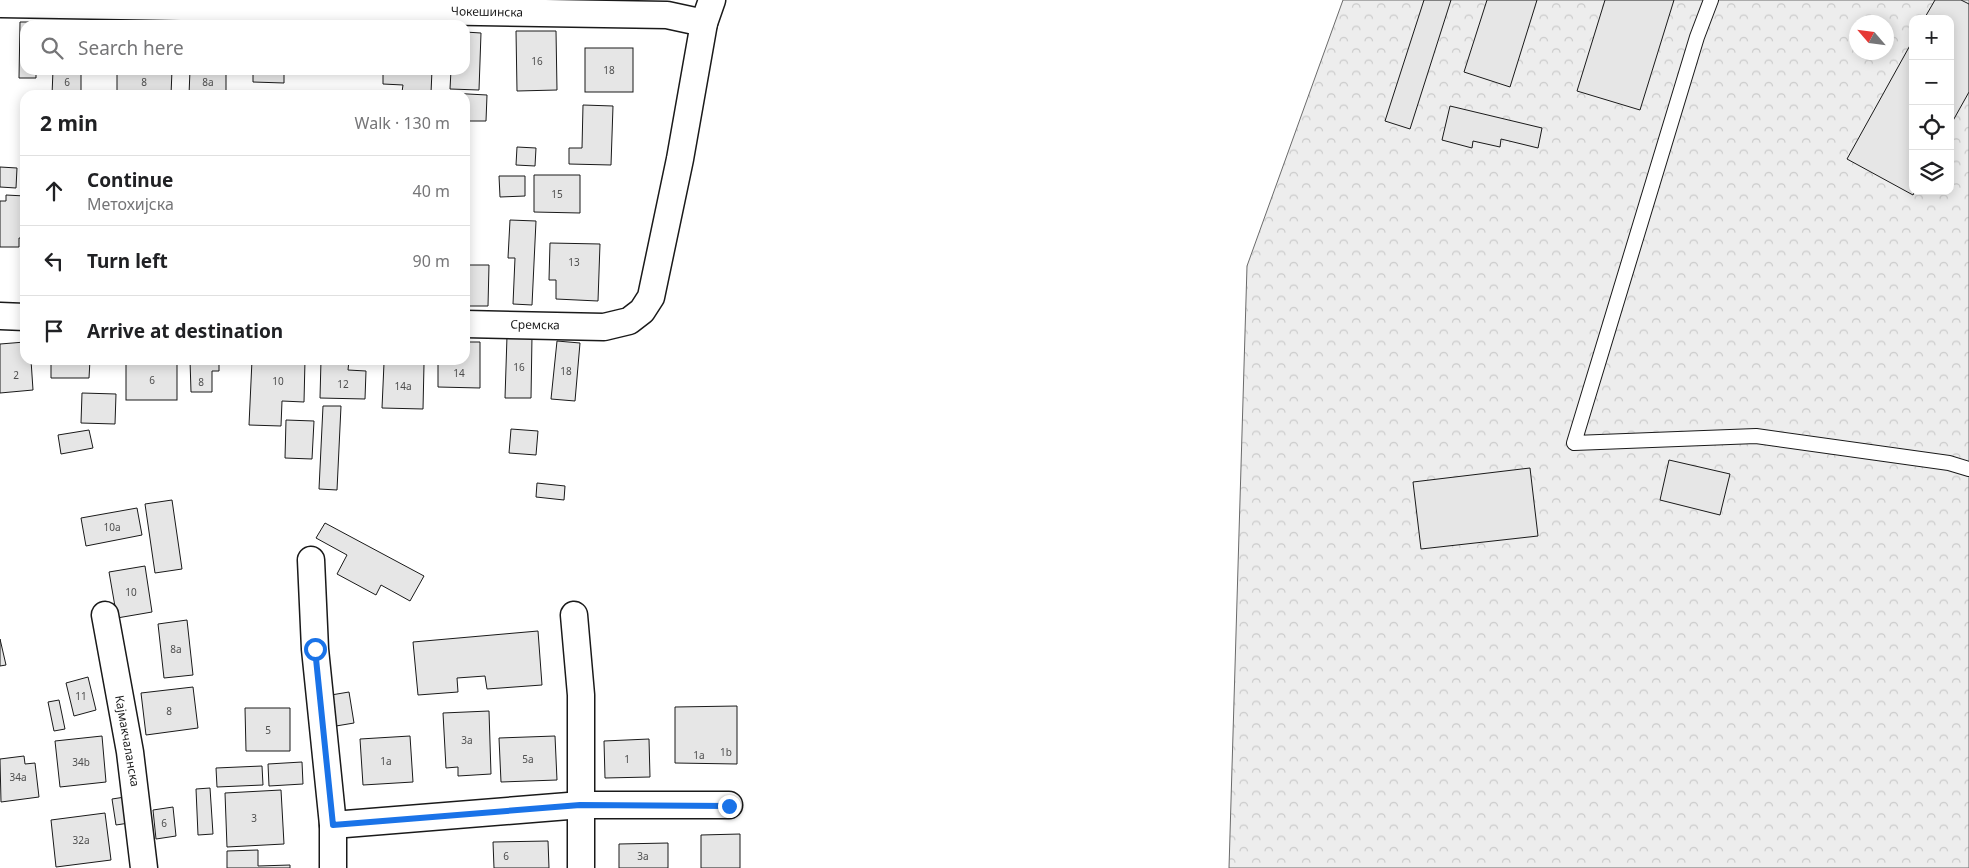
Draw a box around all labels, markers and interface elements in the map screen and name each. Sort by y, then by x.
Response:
street label: Чокешинска [451,2,523,21]
north arrow [1849,15,1894,60]
map controls [1909,15,1954,195]
button: + [1909,15,1954,60]
search box [20,20,470,75]
icon: search [38,34,66,62]
text: Search here [78,35,184,61]
house number: 16 [531,54,543,68]
button: − [1909,60,1954,105]
house number: 18 [603,63,615,77]
house number: 6 [64,75,70,89]
house number: 8 [141,75,147,89]
house number: 8a [202,75,214,89]
button: locate [1909,105,1954,150]
text: 2 min [40,109,98,137]
text: Walk · 130 m [355,112,450,134]
button: layers [1909,150,1954,195]
text: Continue [87,167,173,193]
icon: ahead [40,177,68,205]
text: 40 m [413,180,450,202]
house number: 15 [551,187,563,201]
text: Метохијска [87,193,174,215]
icon: left [40,247,68,275]
text: Turn left [87,248,168,274]
text: 90 m [413,250,450,272]
house number: 13 [568,255,580,269]
street label: Сремска [510,316,560,333]
icon: arrive [40,317,68,345]
text: Arrive at destination [87,318,283,344]
house number: 16 [513,360,525,374]
house number: 18 [560,364,572,378]
house number: 14 [453,366,465,380]
house number: 2 [13,368,19,382]
house number: 6 [149,373,155,387]
house number: 10 [272,374,284,388]
house number: 8 [198,375,204,389]
house number: 12 [337,377,349,391]
house number: 14a [394,379,412,393]
house number: 10a [103,520,121,534]
house number: 10 [125,585,137,599]
route start [304,638,327,661]
house number: 8a [170,642,182,656]
house number: 11 [75,689,87,703]
street label: Кајмакчаланска [111,694,144,788]
house number: 8 [166,704,172,718]
house number: 5 [265,723,271,737]
house number: 3a [461,733,473,747]
house number: 1b [720,745,732,759]
house number: 1a [693,748,705,762]
house number: 5a [522,752,534,766]
house number: 1 [624,752,630,766]
house number: 1a [380,754,392,768]
house number: 34b [72,755,90,769]
house number: 34a [9,770,27,784]
route end [718,795,741,818]
house number: 3 [251,811,257,825]
house number: 6 [161,816,167,830]
house number: 32a [72,833,90,847]
house number: 6 [503,849,509,863]
house number: 3a [637,849,649,863]

